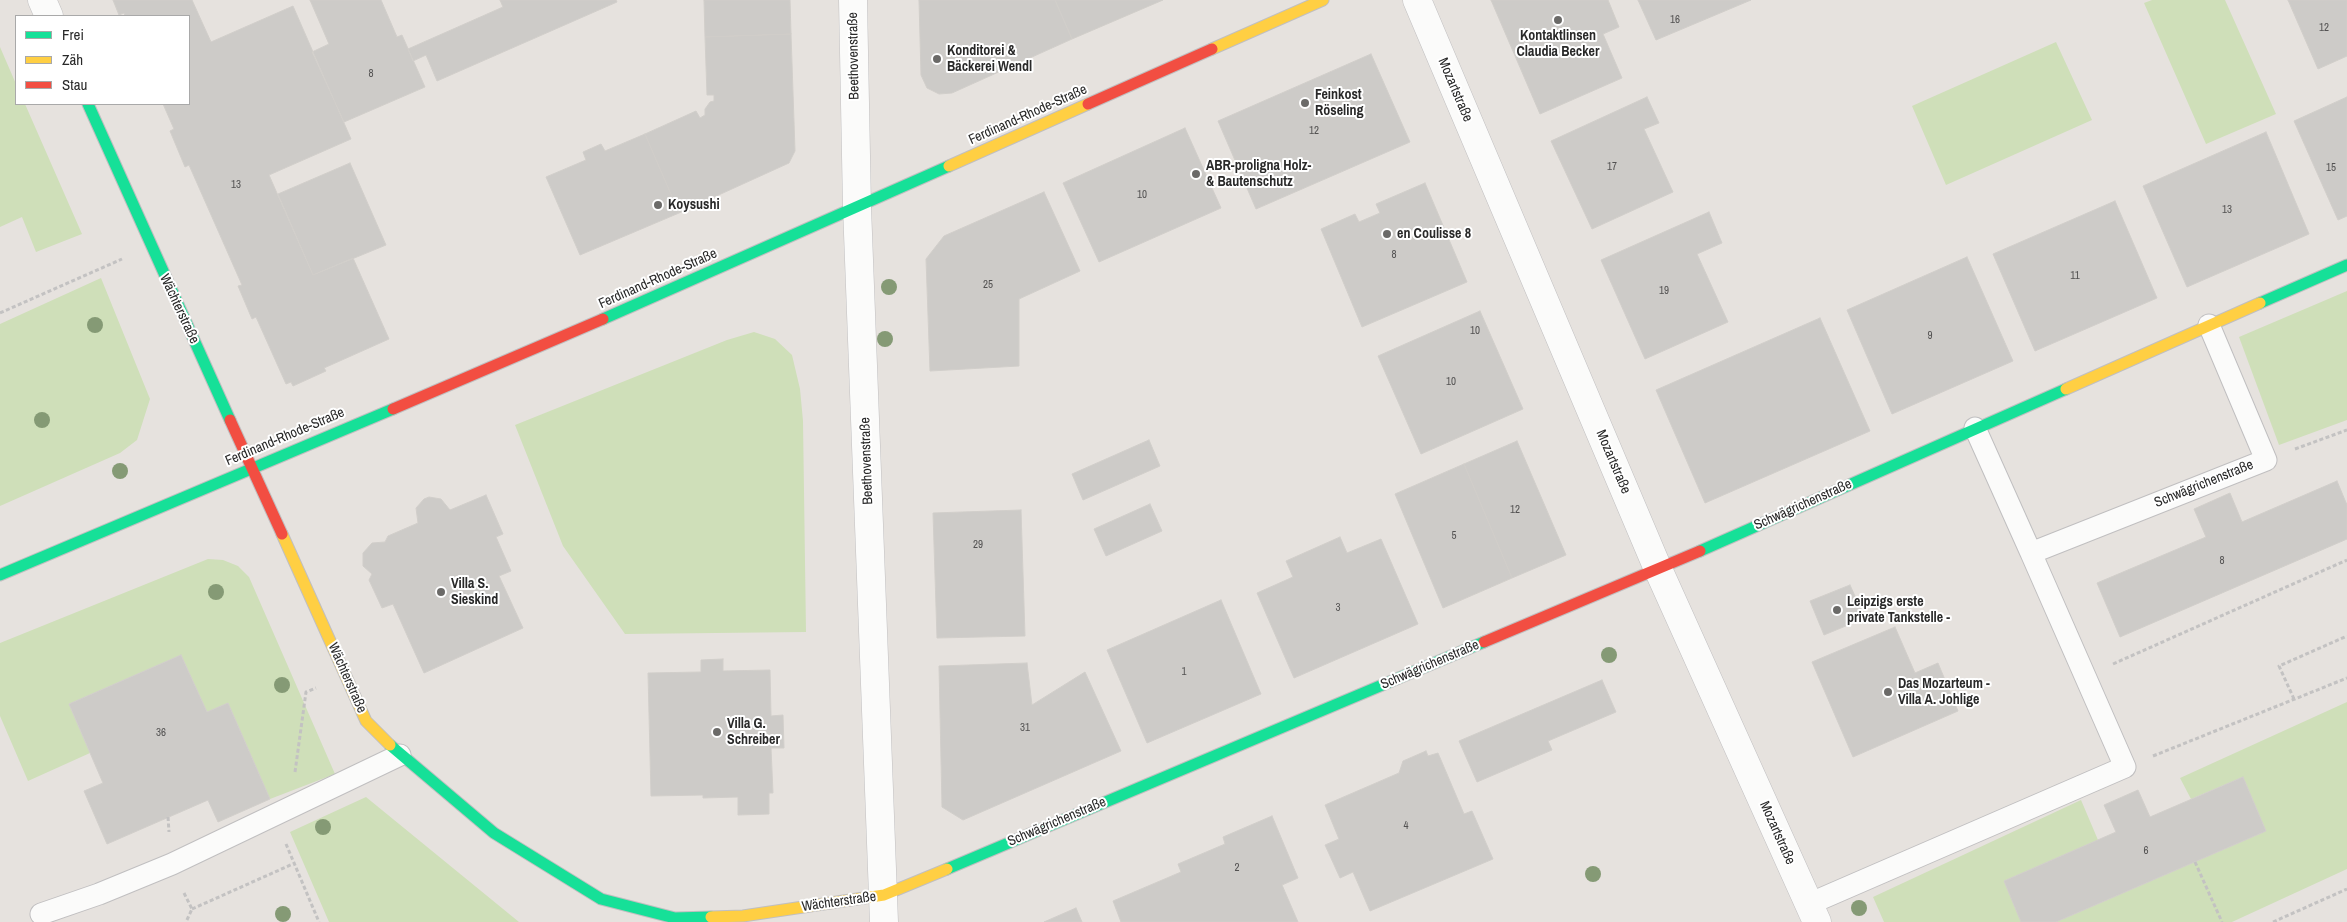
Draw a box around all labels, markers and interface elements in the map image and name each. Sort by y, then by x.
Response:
street label: Beethovenstraße [845,12,863,100]
house number: 16 [1670,13,1680,27]
marker: Kontaktlinsen Claudia Becker [1552,14,1564,26]
legend [15,15,190,105]
house number: 12 [2319,21,2329,35]
text: Frei [62,24,84,45]
place label: Kontaktlinsen Claudia Becker [1517,28,1599,60]
place label: Konditorei & Bäckerei Wendl [947,43,1032,75]
text: Zäh [62,49,83,70]
marker: Konditorei & Bäckerei Wendl [931,53,943,65]
street label: Mozartstraße [1434,56,1476,124]
house number: 8 [368,67,374,81]
text: Stau [62,74,87,95]
street label: Ferdinand-Rhode-Straße [966,81,1090,149]
place label: Feinkost Röseling [1315,87,1363,120]
marker: Feinkost Röseling [1299,97,1311,109]
house number: 12 [1309,124,1319,138]
place label: ABR-proligna Holz- & Bautenschutz [1206,158,1311,190]
house number: 17 [1607,160,1617,174]
house number: 15 [2326,161,2336,175]
marker: ABR-proligna Holz- & Bautenschutz [1190,168,1202,180]
house number: 13 [231,178,241,192]
house number: 10 [1137,188,1147,202]
place label: Koysushi [668,197,720,213]
marker: Koysushi [652,199,664,211]
house number: 13 [2222,203,2232,217]
place label: en Coulisse 8 [1397,226,1471,242]
marker: en Coulisse 8 [1381,228,1393,240]
street label: Ferdinand-Rhode-Straße [596,245,720,313]
house number: 8 [1391,248,1397,262]
house number: 11 [2070,269,2080,283]
street label: Wächterstraße [156,272,202,346]
house number: 25 [983,278,993,292]
house number: 19 [1659,284,1669,298]
house number: 10 [1470,324,1480,338]
house number: 9 [1927,329,1933,343]
house number: 10 [1446,375,1456,389]
street label: Ferdinand-Rhode-Straße [223,404,347,470]
street label: Beethovenstraße [857,417,877,505]
street label: Mozartstraße [1592,428,1634,496]
street label: Schwägrichenstraße [2152,456,2256,512]
street label: Schwägrichenstraße [1751,476,1855,534]
house number: 12 [1510,503,1520,517]
house number: 5 [1451,529,1457,543]
house number: 29 [973,538,983,552]
house number: 8 [2219,554,2225,568]
place label: Villa S. Sieskind [451,576,498,608]
marker: Villa S. Sieskind [435,586,447,598]
place label: Leipzigs erste private Tankstelle - [1847,594,1950,626]
house number: 3 [1335,601,1341,615]
marker: Leipzigs erste private Tankstelle - [1831,604,1843,616]
street label: Schwägrichenstraße [1378,637,1482,693]
street label: Wächterstraße [324,640,370,716]
house number: 1 [1181,665,1187,679]
place label: Das Mozarteum - Villa A. Johlige [1898,676,1990,709]
marker: Das Mozarteum - Villa A. Johlige [1882,686,1894,698]
place label: Villa G. Schreiber [727,716,780,749]
house number: 31 [1020,721,1030,735]
house number: 36 [156,726,166,740]
marker: Villa G. Schreiber [711,726,723,738]
street label: Schwägrichenstraße [1005,794,1109,850]
street label: Mozartstraße [1756,799,1798,867]
house number: 4 [1403,819,1409,833]
house number: 6 [2143,844,2149,858]
house number: 2 [1234,861,1240,875]
street label: Wächterstraße [801,888,877,916]

